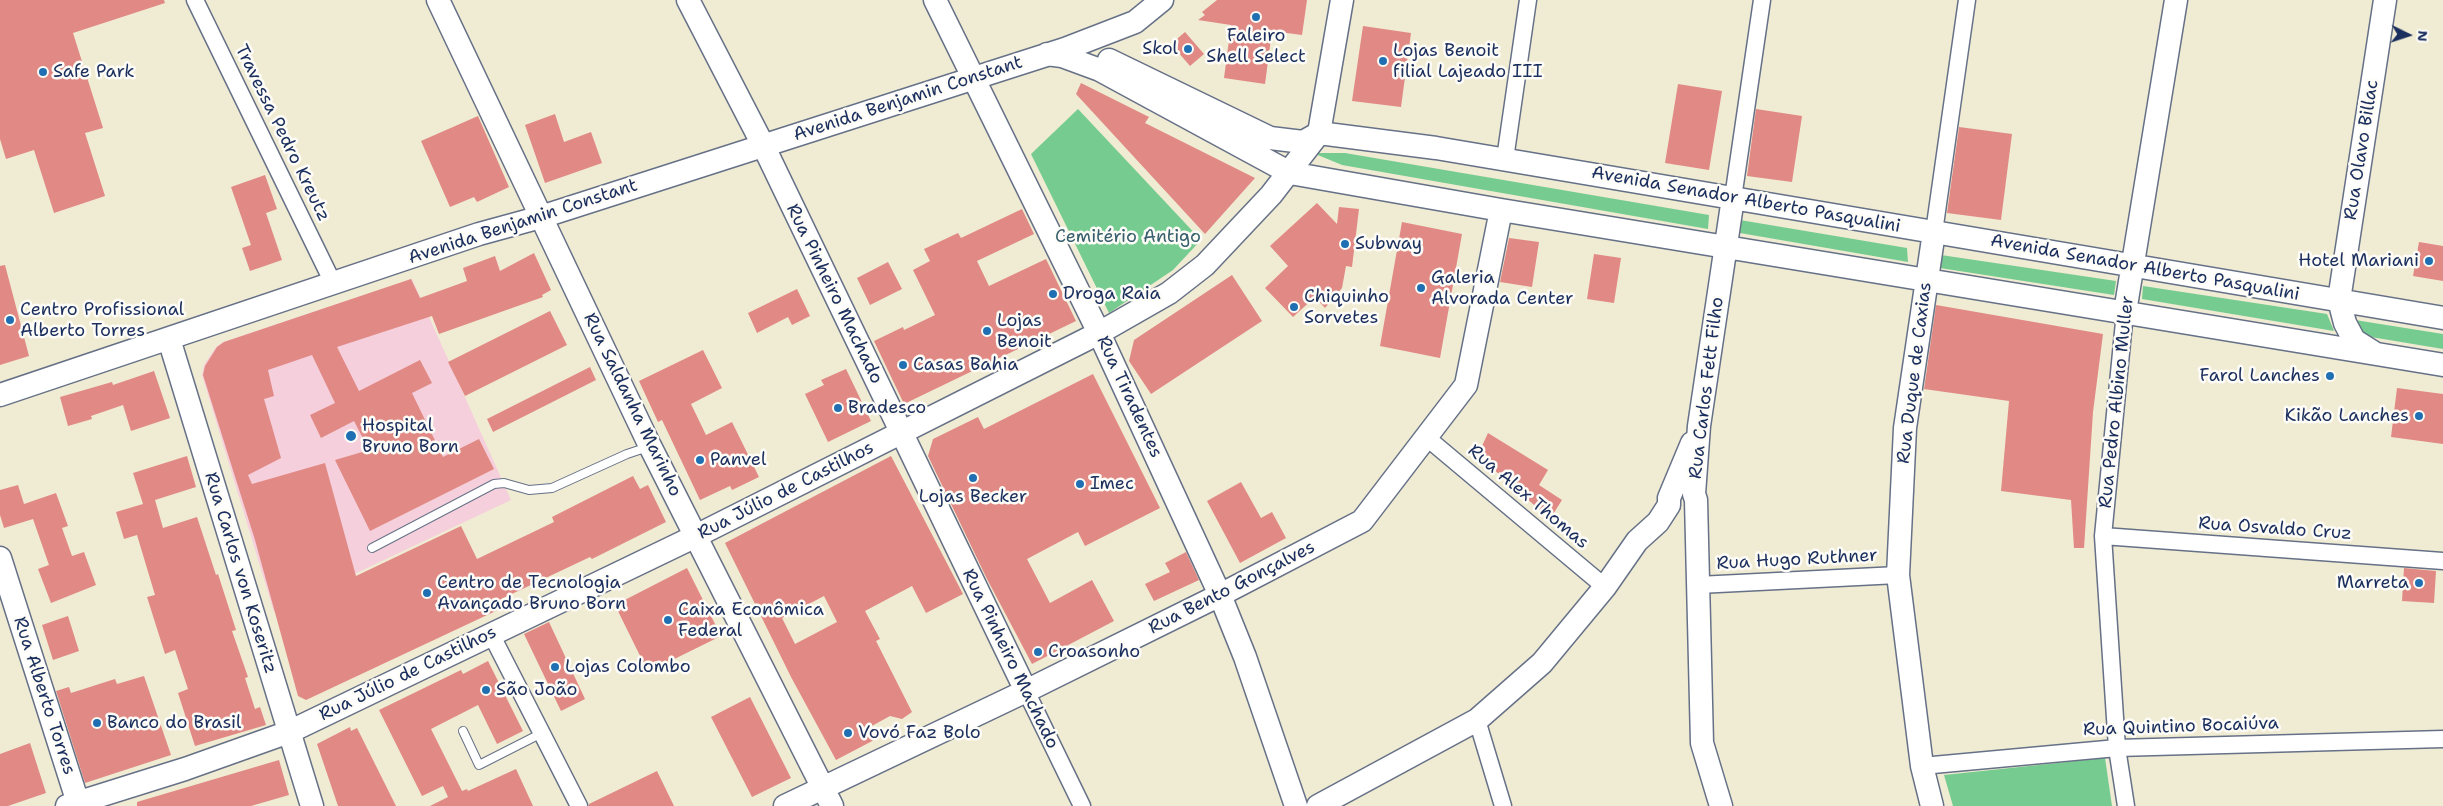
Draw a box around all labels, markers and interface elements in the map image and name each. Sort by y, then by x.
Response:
north arrow [2383,10,2433,60]
marker: Faleiro Shell Select [1250,11,1262,23]
place label: Faleiro Shell Select [1206,25,1306,68]
text: N [2414,30,2432,42]
place label: Skol [1142,38,1178,60]
place label: Lojas Benoit filial Lajeado III [1393,40,1543,82]
street label: Travessa Pedro Kreutz [230,41,334,225]
marker: Skol [1182,43,1194,55]
street label: Avenida Benjamin Constant [791,52,1025,146]
marker: Lojas Benoit filial Lajeado III [1377,55,1389,67]
place label: Safe Park [53,61,135,83]
marker: Safe Park [37,66,49,78]
street label: Rua Olavo Billac [2340,78,2384,222]
street label: Avenida Senador Alberto Pasqualini [1590,162,1902,238]
street label: Avenida Benjamin Constant [406,175,640,269]
street label: Rua Pinheiro Machado [781,201,887,387]
park label: Cemitério Antigo [1055,226,1201,248]
street label: Avenida Senador Alberto Pasqualini [1989,230,2301,306]
place label: Subway [1355,233,1422,255]
marker: Subway [1339,238,1351,250]
place label: Hotel Mariani [2298,250,2419,272]
marker: Hotel Mariani [2423,255,2435,267]
place label: Galeria Alvorada Center [1431,267,1574,310]
street label: Rua Duque de Caxias [1893,281,1937,465]
marker: Galeria Alvorada Center [1415,282,1427,294]
place label: Droga Raia [1063,283,1161,305]
place label: Chiquinho Sorvetes [1304,286,1389,328]
marker: Droga Raia [1047,288,1059,300]
street label: Rua Pedro Albino Muller [2095,295,2139,509]
street label: Rua Carlos Fett Filho [1685,296,1729,480]
place label: Centro Profissional Alberto Torres [20,299,184,342]
marker: Chiquinho Sorvetes [1288,301,1300,313]
street label: Rua Saldanha Marinho [578,310,686,500]
place label: Lojas Benoit [997,310,1052,352]
marker: Centro Profissional Alberto Torres [4,314,16,326]
marker: Lojas Benoit [981,325,993,337]
street label: Rua Tiradentes [1091,333,1167,461]
place label: Casas Bahia [913,354,1018,376]
marker: Casas Bahia [897,359,909,371]
place label: Farol Lanches [2199,365,2320,387]
marker: Farol Lanches [2324,370,2336,382]
place label: Bradesco [848,397,926,419]
marker: Bradesco [832,402,844,414]
place label: Kikão Lanches [2285,405,2409,427]
marker: Kikão Lanches [2413,410,2425,422]
place label: Hospital Bruno Born [362,415,459,458]
marker: Hospital Bruno Born [344,429,358,443]
street label: Rua Júlio de Castilhos [694,437,878,545]
street label: Rua Alex Thomas [1463,440,1593,554]
place label: Panvel [710,449,766,471]
marker: Panvel [694,454,706,466]
street label: Rua Carlos von Koseritz [199,470,281,676]
marker: Lojas Becker [967,472,979,484]
place label: Imec [1090,473,1134,495]
marker: Imec [1074,478,1086,490]
place label: Lojas Becker [919,486,1027,508]
street label: Rua Osvaldo Cruz [2198,513,2352,545]
street label: Rua Bento Gonçalves [1145,537,1319,639]
street label: Rua Hugo Ruthner [1716,545,1878,575]
street label: Rua Pinheiro Machado [957,566,1063,752]
place label: Centro de Tecnologia Avançado Bruno Born [437,572,626,614]
place label: Marreta [2337,572,2409,594]
marker: Marreta [2413,577,2425,589]
marker: Centro de Tecnologia Avançado Bruno Born [421,587,433,599]
place label: Caixa Econômica Federal [678,599,824,642]
street label: Rua Alberto Torres [8,614,80,778]
marker: Caixa Econômica Federal [662,614,674,626]
street label: Rua Júlio de Castilhos [316,622,500,726]
place label: Croasonho [1048,641,1140,663]
marker: Croasonho [1032,646,1044,658]
place label: Lojas Colombo [565,656,691,678]
marker: Lojas Colombo [549,661,561,673]
place label: São João [496,679,577,701]
marker: São João [480,684,492,696]
place label: Banco do Brasil [107,712,241,734]
street label: Rua Quintino Bocaiúva [2083,713,2279,741]
marker: Banco do Brasil [91,717,103,729]
place label: Vovó Faz Bolo [858,722,981,744]
marker: Vovó Faz Bolo [842,727,854,739]

